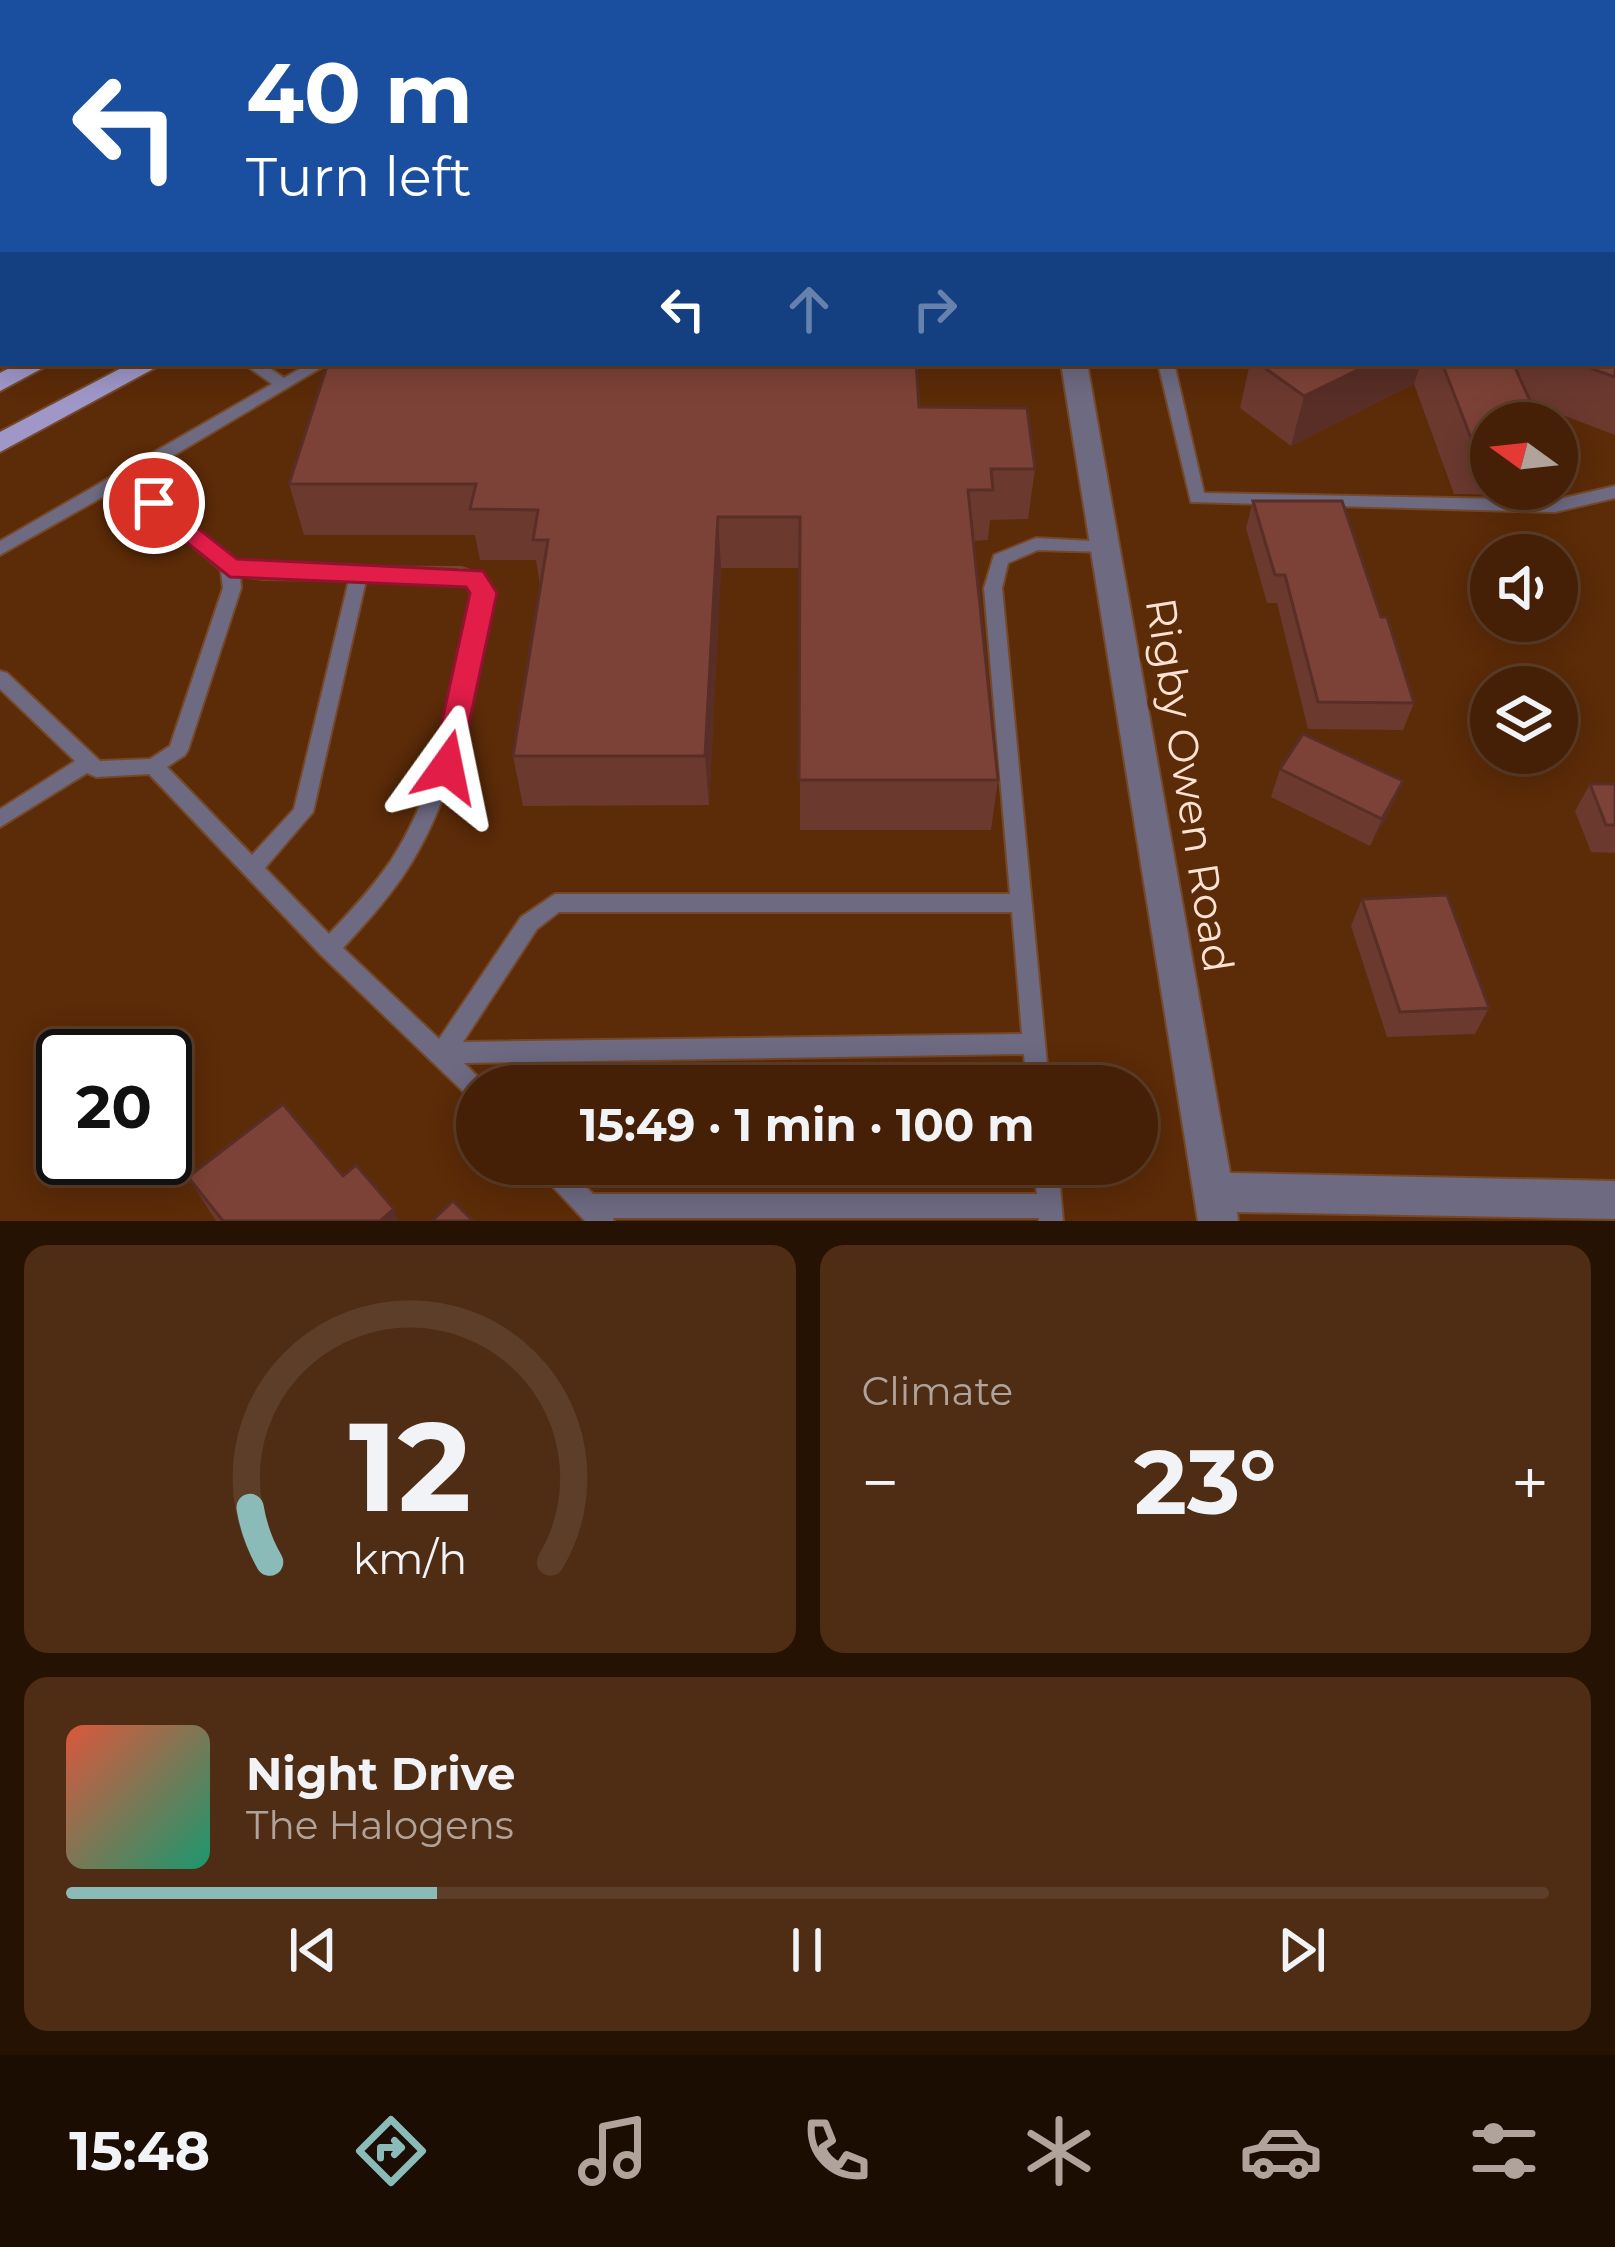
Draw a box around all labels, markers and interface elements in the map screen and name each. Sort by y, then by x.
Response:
text: 40 m [246,42,473,144]
icon: left [48,48,204,204]
text: Turn left [246,144,472,210]
icon: left [650,276,716,342]
icon: ahead [776,276,842,342]
icon: right [902,276,968,342]
north arrow [1470,402,1578,510]
map controls [1470,402,1578,774]
pin [103,452,205,554]
icon: arrive [121,470,187,536]
button: sound [1470,534,1578,642]
street label: Rigby Owen Road [1135,594,1245,976]
button: layers [1470,666,1578,774]
position arrow [384,704,510,830]
speed limit sign: 20 [36,1029,192,1185]
text: 15:49 · 1 min · 100 m [580,1097,1034,1152]
text: Climate [862,1367,1013,1415]
text: 12 [348,1390,471,1542]
text: 23° [1134,1427,1277,1537]
text: − [862,1442,899,1523]
text: + [1511,1442,1549,1523]
text: km/h [353,1532,467,1585]
text: Night Drive [246,1746,515,1801]
text: The Halogens [246,1801,514,1849]
icon: previous [280,1917,346,1983]
icon: pause [774,1917,840,1983]
icon: next [1269,1917,1335,1983]
icon: directions [349,2109,433,2193]
icon: music [571,2109,655,2193]
icon: phone [794,2109,878,2193]
icon: climate [1017,2109,1101,2193]
icon: car [1239,2109,1323,2193]
icon: filters [1462,2109,1546,2193]
text: 15:48 [69,2118,210,2184]

